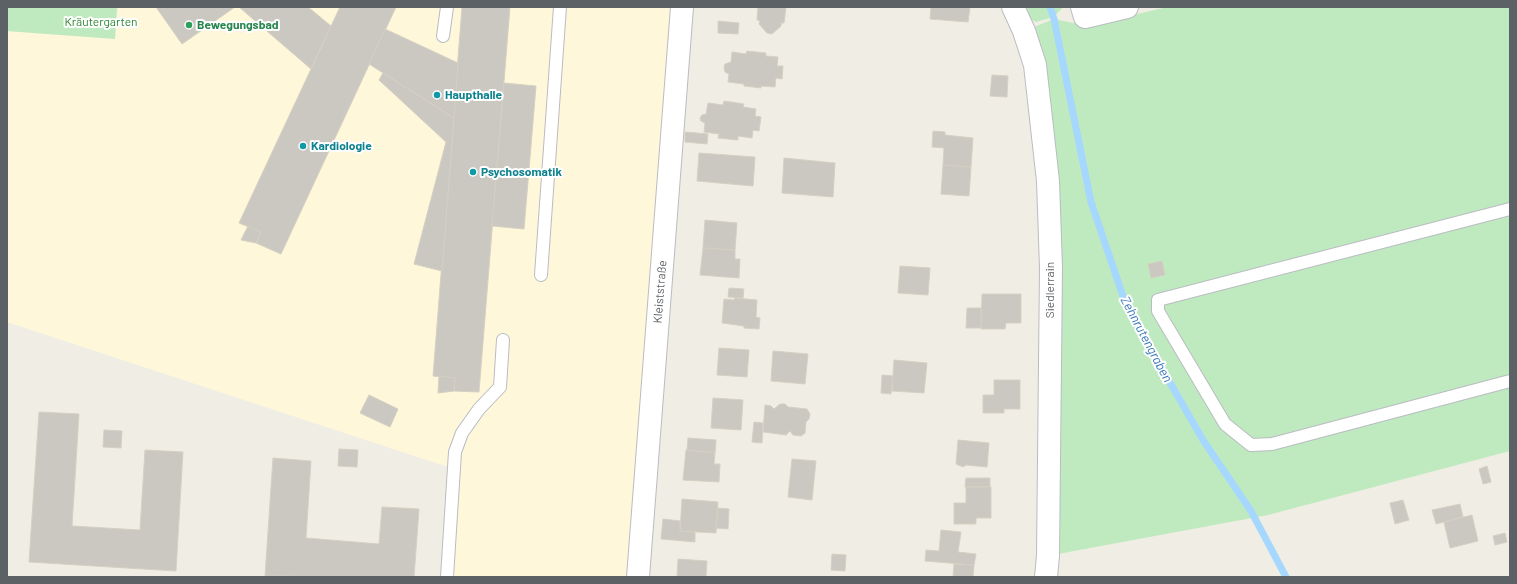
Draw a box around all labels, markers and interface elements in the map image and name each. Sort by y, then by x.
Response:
park label: Kräutergarten [64,14,138,28]
place label: Bewegungsbad [197,17,279,31]
marker: Bewegungsbad [184,20,194,30]
place label: Haupthalle [445,87,503,101]
marker: Haupthalle [432,90,442,100]
place label: Kardiologie [311,138,372,152]
marker: Kardiologie [298,141,308,151]
place label: Psychosomatik [481,164,562,178]
marker: Psychosomatik [468,167,478,177]
street label: Kleiststraße [650,260,668,324]
street label: Siedlerrain [1042,262,1056,318]
water label: Zehnrutengraben [1118,293,1176,385]

